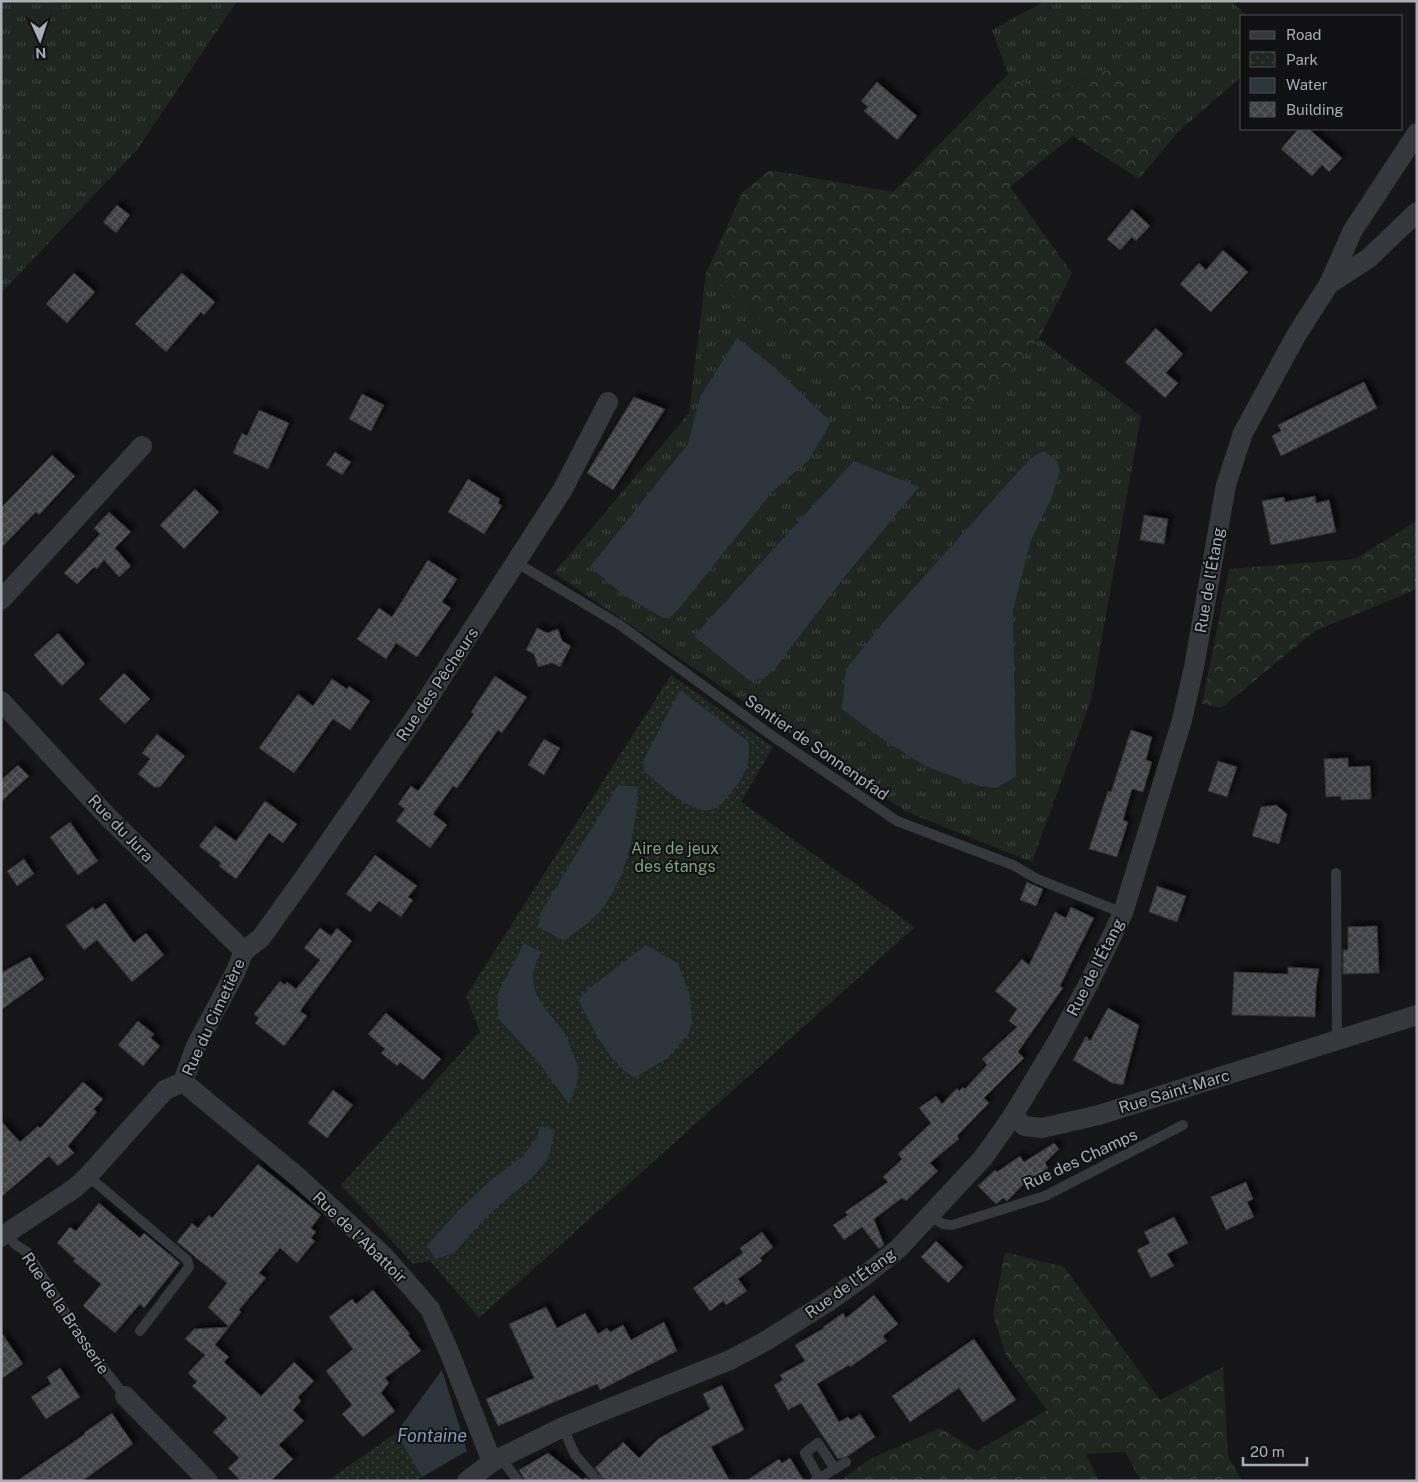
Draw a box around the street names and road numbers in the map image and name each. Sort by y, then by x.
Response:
street label: Rue de l'Étang [1190,526,1228,634]
street label: Rue des Pêcheurs [392,624,482,745]
street label: Sentier de Sonnenpfad [741,691,892,804]
street label: Rue du Jura [84,791,157,866]
street label: Rue de l'Étang [1062,915,1128,1019]
street label: Rue du Cimetière [178,955,249,1079]
street label: Rue Saint-Marc [1116,1066,1232,1117]
street label: Rue des Champs [1020,1125,1140,1194]
street label: Rue de l'Abattoir [309,1188,411,1287]
street label: Rue de l'Étang [801,1244,899,1322]
street label: Rue de la Brasserie [18,1249,113,1378]

